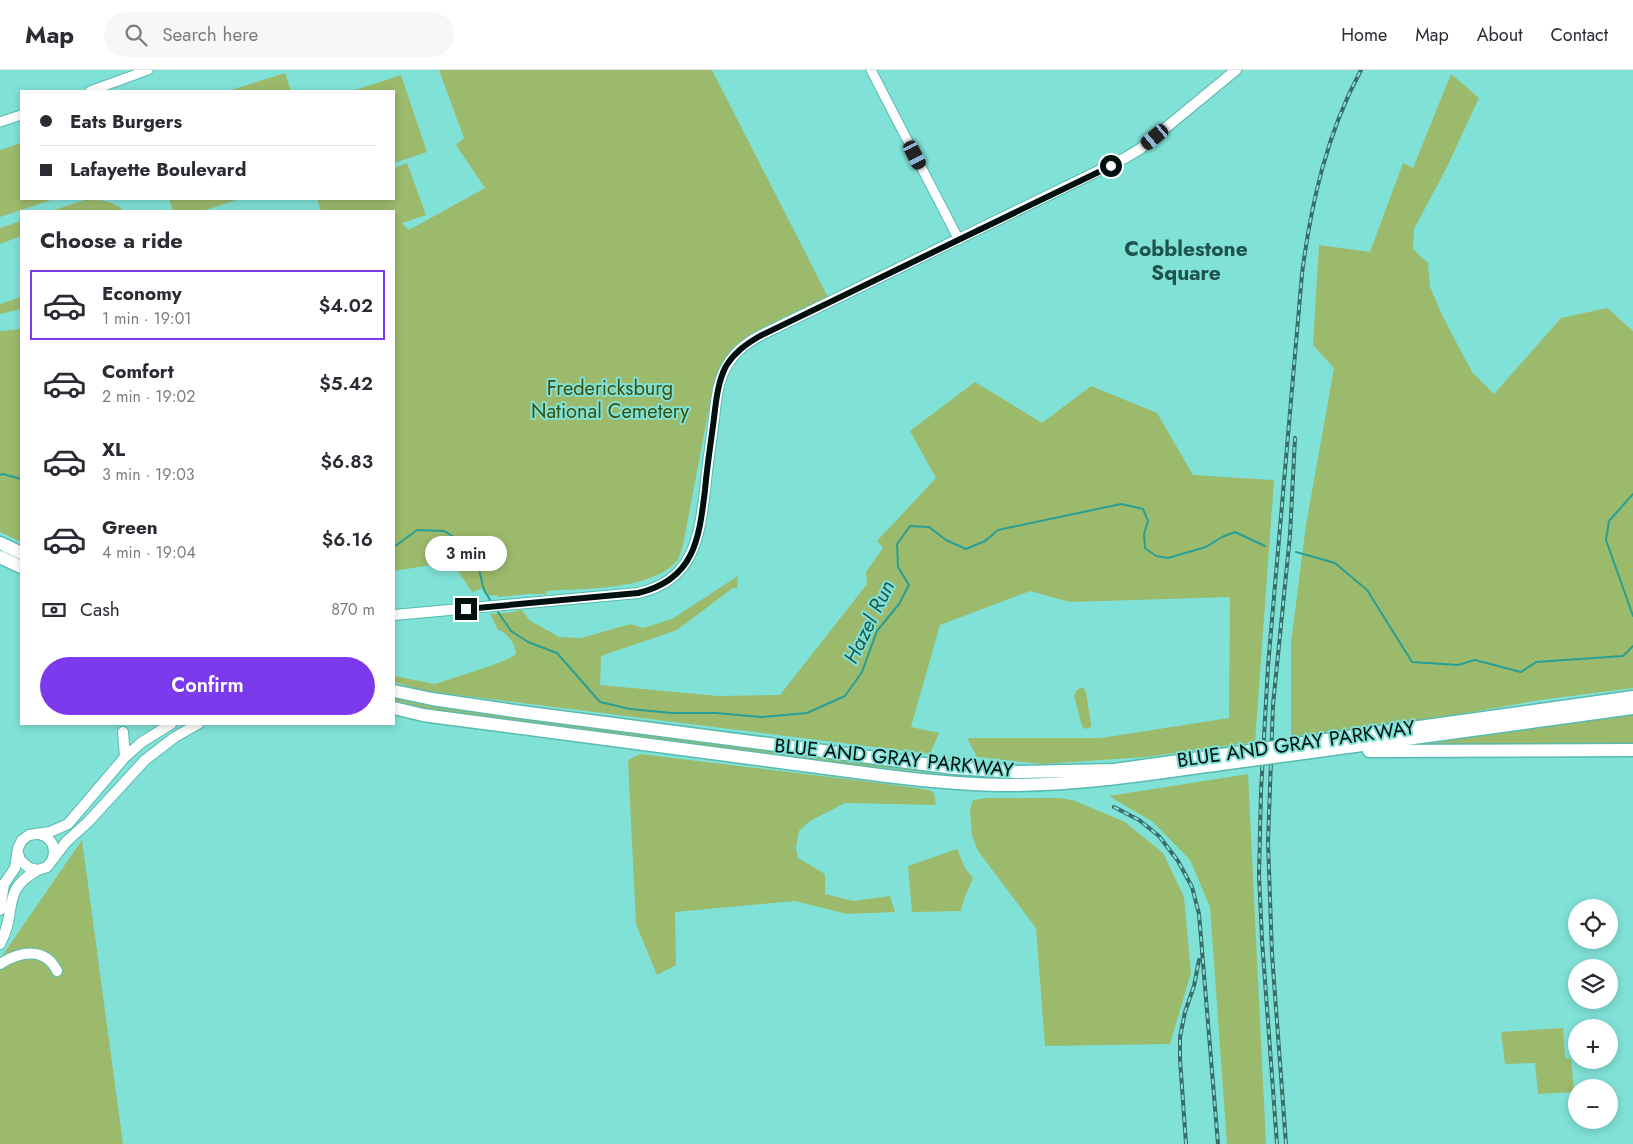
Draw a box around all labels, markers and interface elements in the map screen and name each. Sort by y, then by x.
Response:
search box [104,12,454,57]
text: Map [25,17,74,52]
icon: search [122,21,150,49]
text: Search here [162,21,258,48]
text: Home [1341,22,1387,48]
text: Map [1415,22,1449,48]
text: About [1477,22,1522,48]
text: Contact [1550,22,1608,48]
text: Eats Burgers [70,108,182,135]
car [1138,122,1171,152]
car [901,138,928,172]
route start [1100,155,1122,177]
text: Lafayette Boulevard [70,156,246,183]
text: Choose a ride [40,224,183,256]
district label: Cobblestone Square [1124,234,1248,288]
text: Economy [102,280,182,307]
icon: car [42,283,87,328]
text: $4.02 [319,292,373,319]
text: 1 min · 19:01 [102,307,191,330]
text: Comfort [102,358,174,385]
icon: car [42,361,87,406]
text: $5.42 [319,370,373,397]
park label: Fredericksburg National Cemetery [531,374,689,426]
text: 2 min · 19:02 [102,385,195,408]
text: XL [102,436,125,463]
icon: car [42,439,87,484]
text: $6.83 [321,448,373,475]
text: 3 min · 19:03 [102,463,195,486]
text: Green [102,514,158,541]
icon: car [42,517,87,562]
text: $6.16 [322,526,373,553]
callout: 3 min [425,536,507,572]
text: 4 min · 19:04 [102,541,196,564]
text: 3 min [446,542,486,565]
water label: Hazel Run [836,575,902,669]
icon: cash [40,596,68,624]
text: Cash [80,596,120,623]
text: 870 m [331,598,375,621]
route end [455,598,477,620]
button: Confirm [40,657,375,715]
street label: BLUE AND GRAY PARKWAY [1175,713,1418,775]
street label: BLUE AND GRAY PARKWAY [773,731,1016,785]
map controls [1568,899,1618,1129]
button: locate [1568,899,1618,949]
button: layers [1568,959,1618,1009]
button: + [1568,1019,1618,1069]
button: − [1568,1079,1618,1129]

